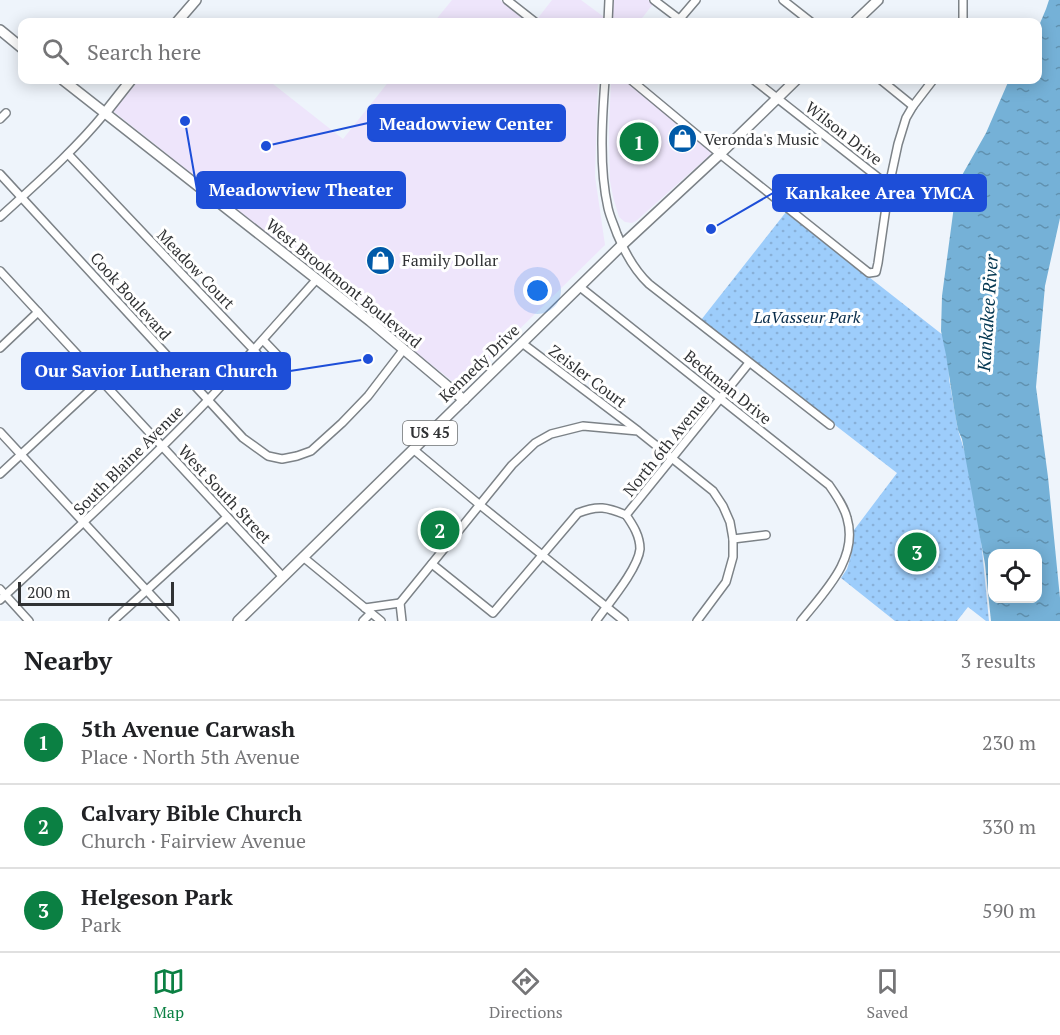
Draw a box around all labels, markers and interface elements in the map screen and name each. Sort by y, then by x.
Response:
search box [18,18,1042,84]
icon: search [39,35,72,68]
text: Search here [87,37,201,66]
street label: Wilson Drive [801,96,887,170]
callout: Meadowview Center [368,105,565,141]
text: Meadowview Center [379,111,553,135]
pin: 1 [620,120,658,164]
shop icon: Veronda's Music [667,123,699,155]
place label: Veronda's Music [704,128,819,150]
callout: Meadowview Theater [197,172,405,208]
callout: Kankakee Area YMCA [773,175,986,211]
text: Meadowview Theater [209,177,393,201]
text: Kankakee Area YMCA [786,180,975,204]
street label: West Brookmont Boulevard [262,213,427,353]
street label: Meadow Court [152,224,240,314]
shop icon: Family Dollar [365,244,397,276]
street label: Cook Boulevard [86,247,177,345]
place label: Family Dollar [402,249,499,271]
water label: Kankakee River [971,253,1003,373]
your location [523,276,552,305]
park label: LaVasseur Park [753,306,861,328]
street label: Kennedy Drive [434,319,524,407]
street label: Zeisler Court [545,339,631,413]
street label: Beckman Drive [679,345,777,429]
callout: Our Savior Lutheran Church [22,353,290,389]
text: Our Savior Lutheran Church [34,358,278,382]
street label: North 6th Avenue [618,389,714,501]
street label: South Blaine Avenue [68,400,188,520]
road number: US 45 [403,421,457,445]
street label: West South Street [174,440,276,548]
pin: 2 [420,508,460,552]
pin: 3 [898,530,936,574]
map controls [988,549,1042,603]
button: locate [988,549,1042,603]
scale bar [18,579,174,606]
text: 200 m [27,581,70,603]
text: Nearby [24,643,112,677]
text: 3 results [961,647,1036,674]
text: 5th Avenue Carwash [81,714,295,743]
text: 1 [38,729,49,756]
text: 230 m [982,729,1036,756]
text: Place · North 5th Avenue [81,743,300,770]
text: Calvary Bible Church [81,798,302,827]
text: 2 [38,813,49,840]
text: 330 m [982,813,1036,840]
text: Church · Fairview Avenue [81,827,306,854]
text: Helgeson Park [81,882,233,911]
text: 3 [38,897,49,924]
text: 590 m [982,897,1036,924]
text: Park [81,911,121,938]
tab: Map [152,965,185,1023]
tab: Directions [489,965,563,1023]
tab: Saved [867,965,908,1023]

